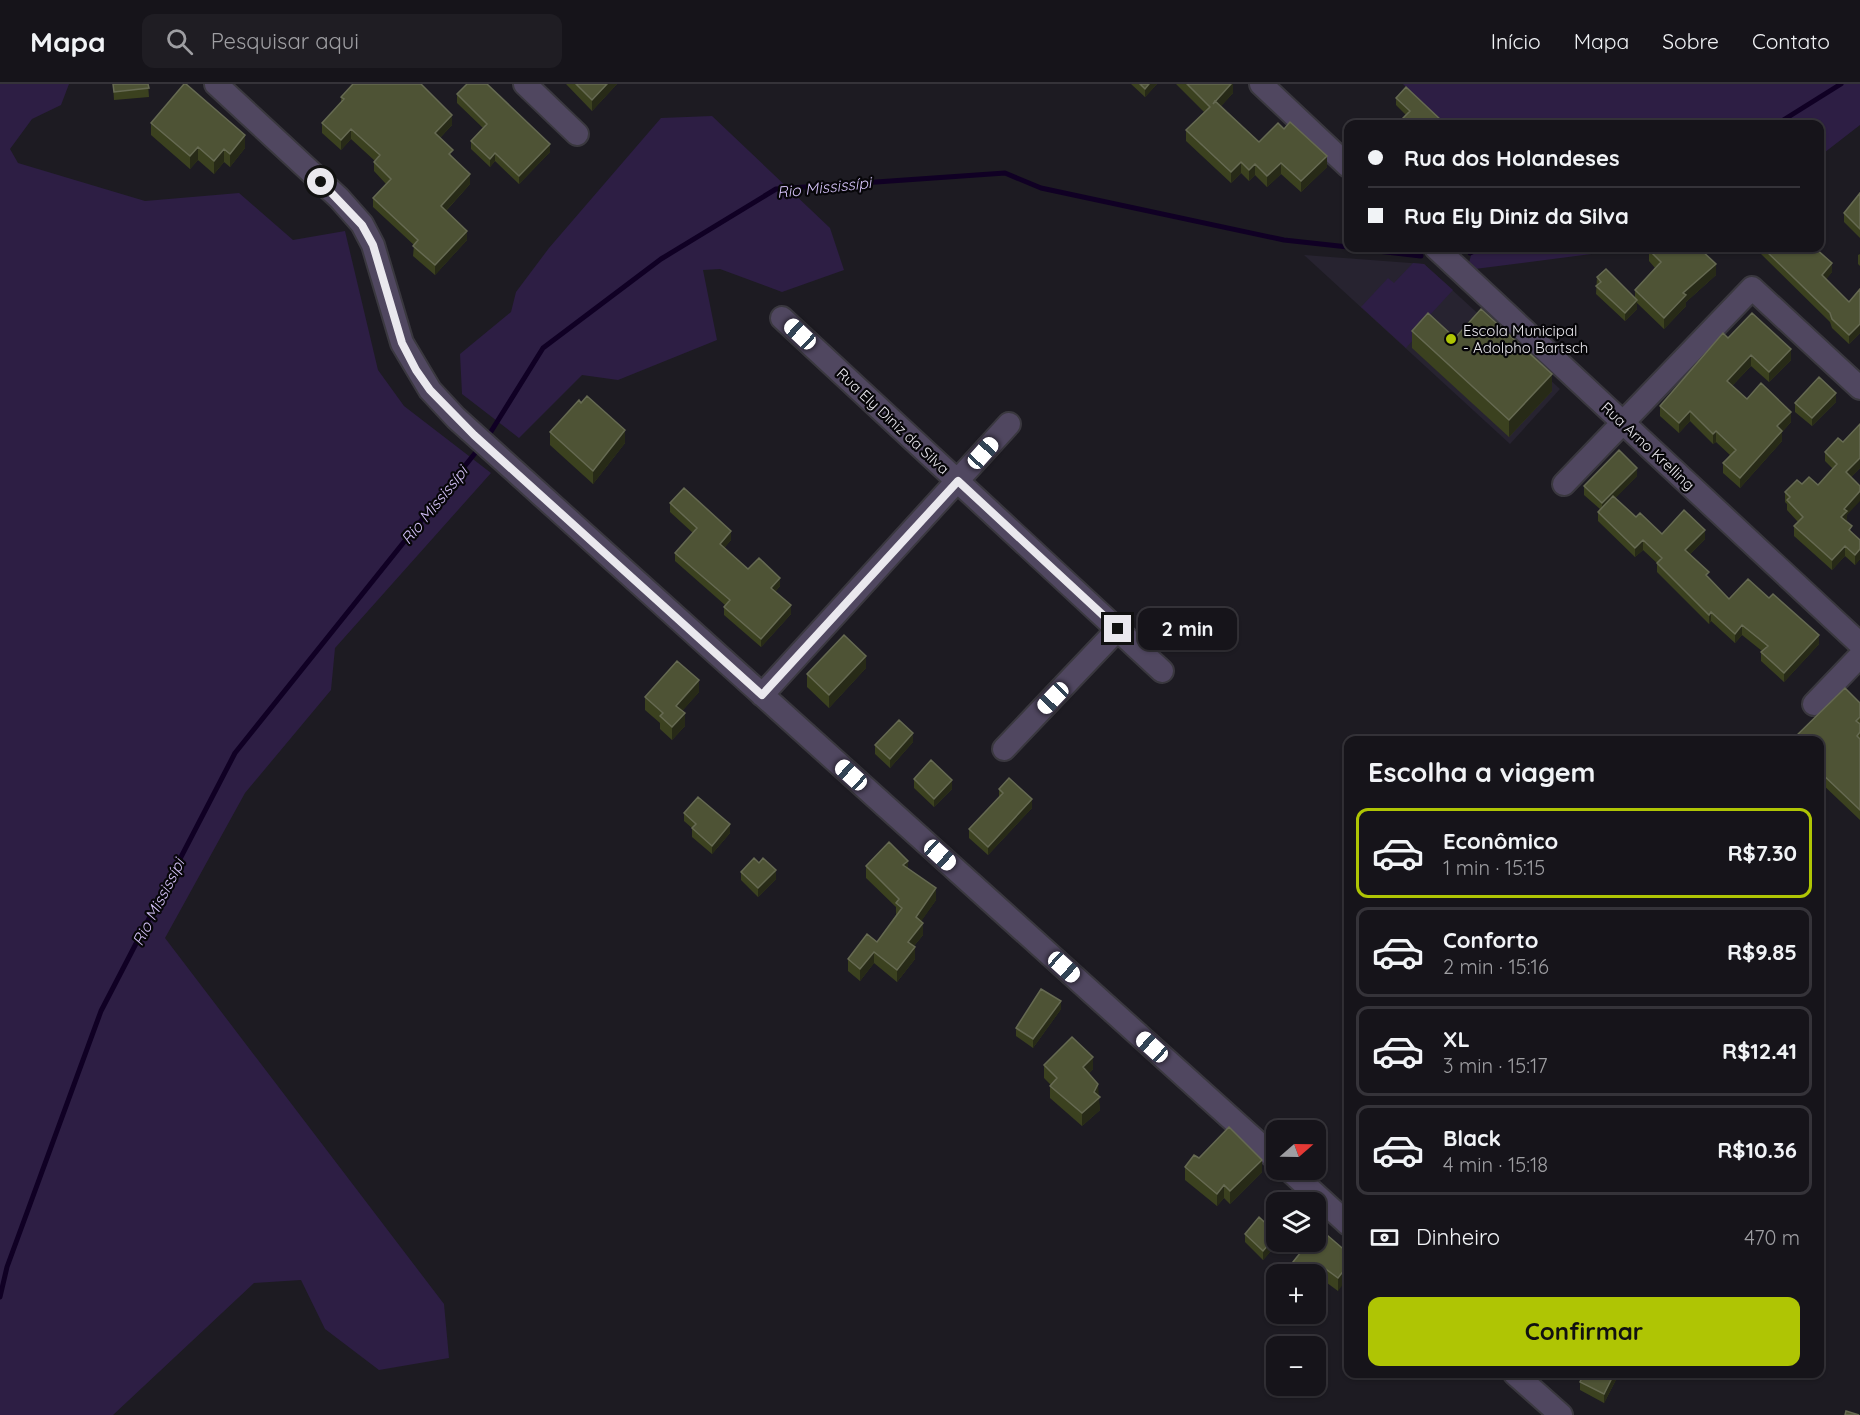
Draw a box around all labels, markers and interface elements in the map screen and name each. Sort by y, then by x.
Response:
search box [142,14,562,68]
text: Mapa [30,24,106,59]
icon: search [163,25,196,58]
text: Pesquisar aqui [211,27,359,55]
text: Início [1491,28,1541,54]
text: Mapa [1574,28,1629,54]
text: Sobre [1662,28,1719,54]
text: Contato [1752,28,1830,54]
text: Rua dos Holandeses [1404,144,1620,172]
route start [307,168,334,195]
water label: Rio Mississípi [776,172,874,202]
text: Rua Ely Diniz da Silva [1404,202,1629,230]
car [781,315,819,353]
place label: Escola Municipal - Adolpho Bartsch [1463,321,1588,357]
marker: Escola Municipal - Adolpho Bartsch [1444,332,1458,346]
street label: Rua Ely Diniz da Silva [833,364,953,478]
street label: Rua Arno Krelling [1597,398,1699,494]
car [964,434,1002,472]
water label: Rio Mississípi [396,461,473,548]
callout: 2 min [1139,608,1238,650]
route end [1104,615,1131,642]
text: 2 min [1161,616,1214,641]
car [1034,679,1072,717]
text: Escolha a viagem [1368,755,1596,789]
car [832,756,870,794]
icon: car [1371,826,1425,880]
text: Econômico [1443,827,1558,855]
car [921,836,959,874]
text: R$7.30 [1727,839,1797,867]
water label: Rio Mississípi [128,854,189,949]
text: 1 min · 15:15 [1443,855,1545,880]
icon: car [1371,925,1425,979]
text: Conforto [1443,926,1538,954]
text: R$9.85 [1727,938,1797,966]
car [1045,948,1083,986]
text: 2 min · 15:16 [1443,954,1549,979]
icon: car [1371,1024,1425,1078]
text: XL [1443,1025,1470,1053]
car [1133,1028,1171,1066]
text: R$12.41 [1722,1037,1797,1065]
text: 3 min · 15:17 [1443,1053,1548,1078]
north arrow [1266,1120,1326,1180]
map controls [1266,1120,1326,1396]
icon: car [1371,1123,1425,1177]
text: Black [1443,1124,1501,1152]
text: R$10.36 [1717,1136,1797,1164]
text: 4 min · 15:18 [1443,1152,1548,1177]
button: layers [1266,1192,1326,1252]
icon: cash [1368,1221,1401,1254]
text: Dinheiro [1416,1223,1500,1251]
text: 470 m [1744,1225,1800,1250]
button: + [1266,1264,1326,1324]
button: Confirmar [1368,1297,1800,1366]
button: − [1266,1336,1326,1396]

